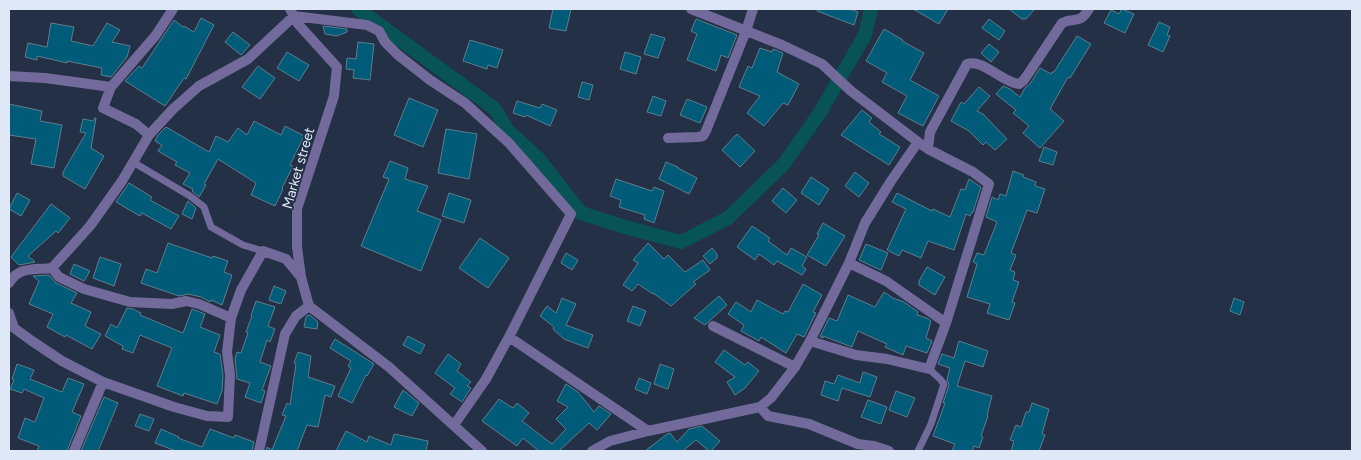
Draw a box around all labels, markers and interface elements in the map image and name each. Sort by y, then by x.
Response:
street label: Market street [279,125,318,211]

